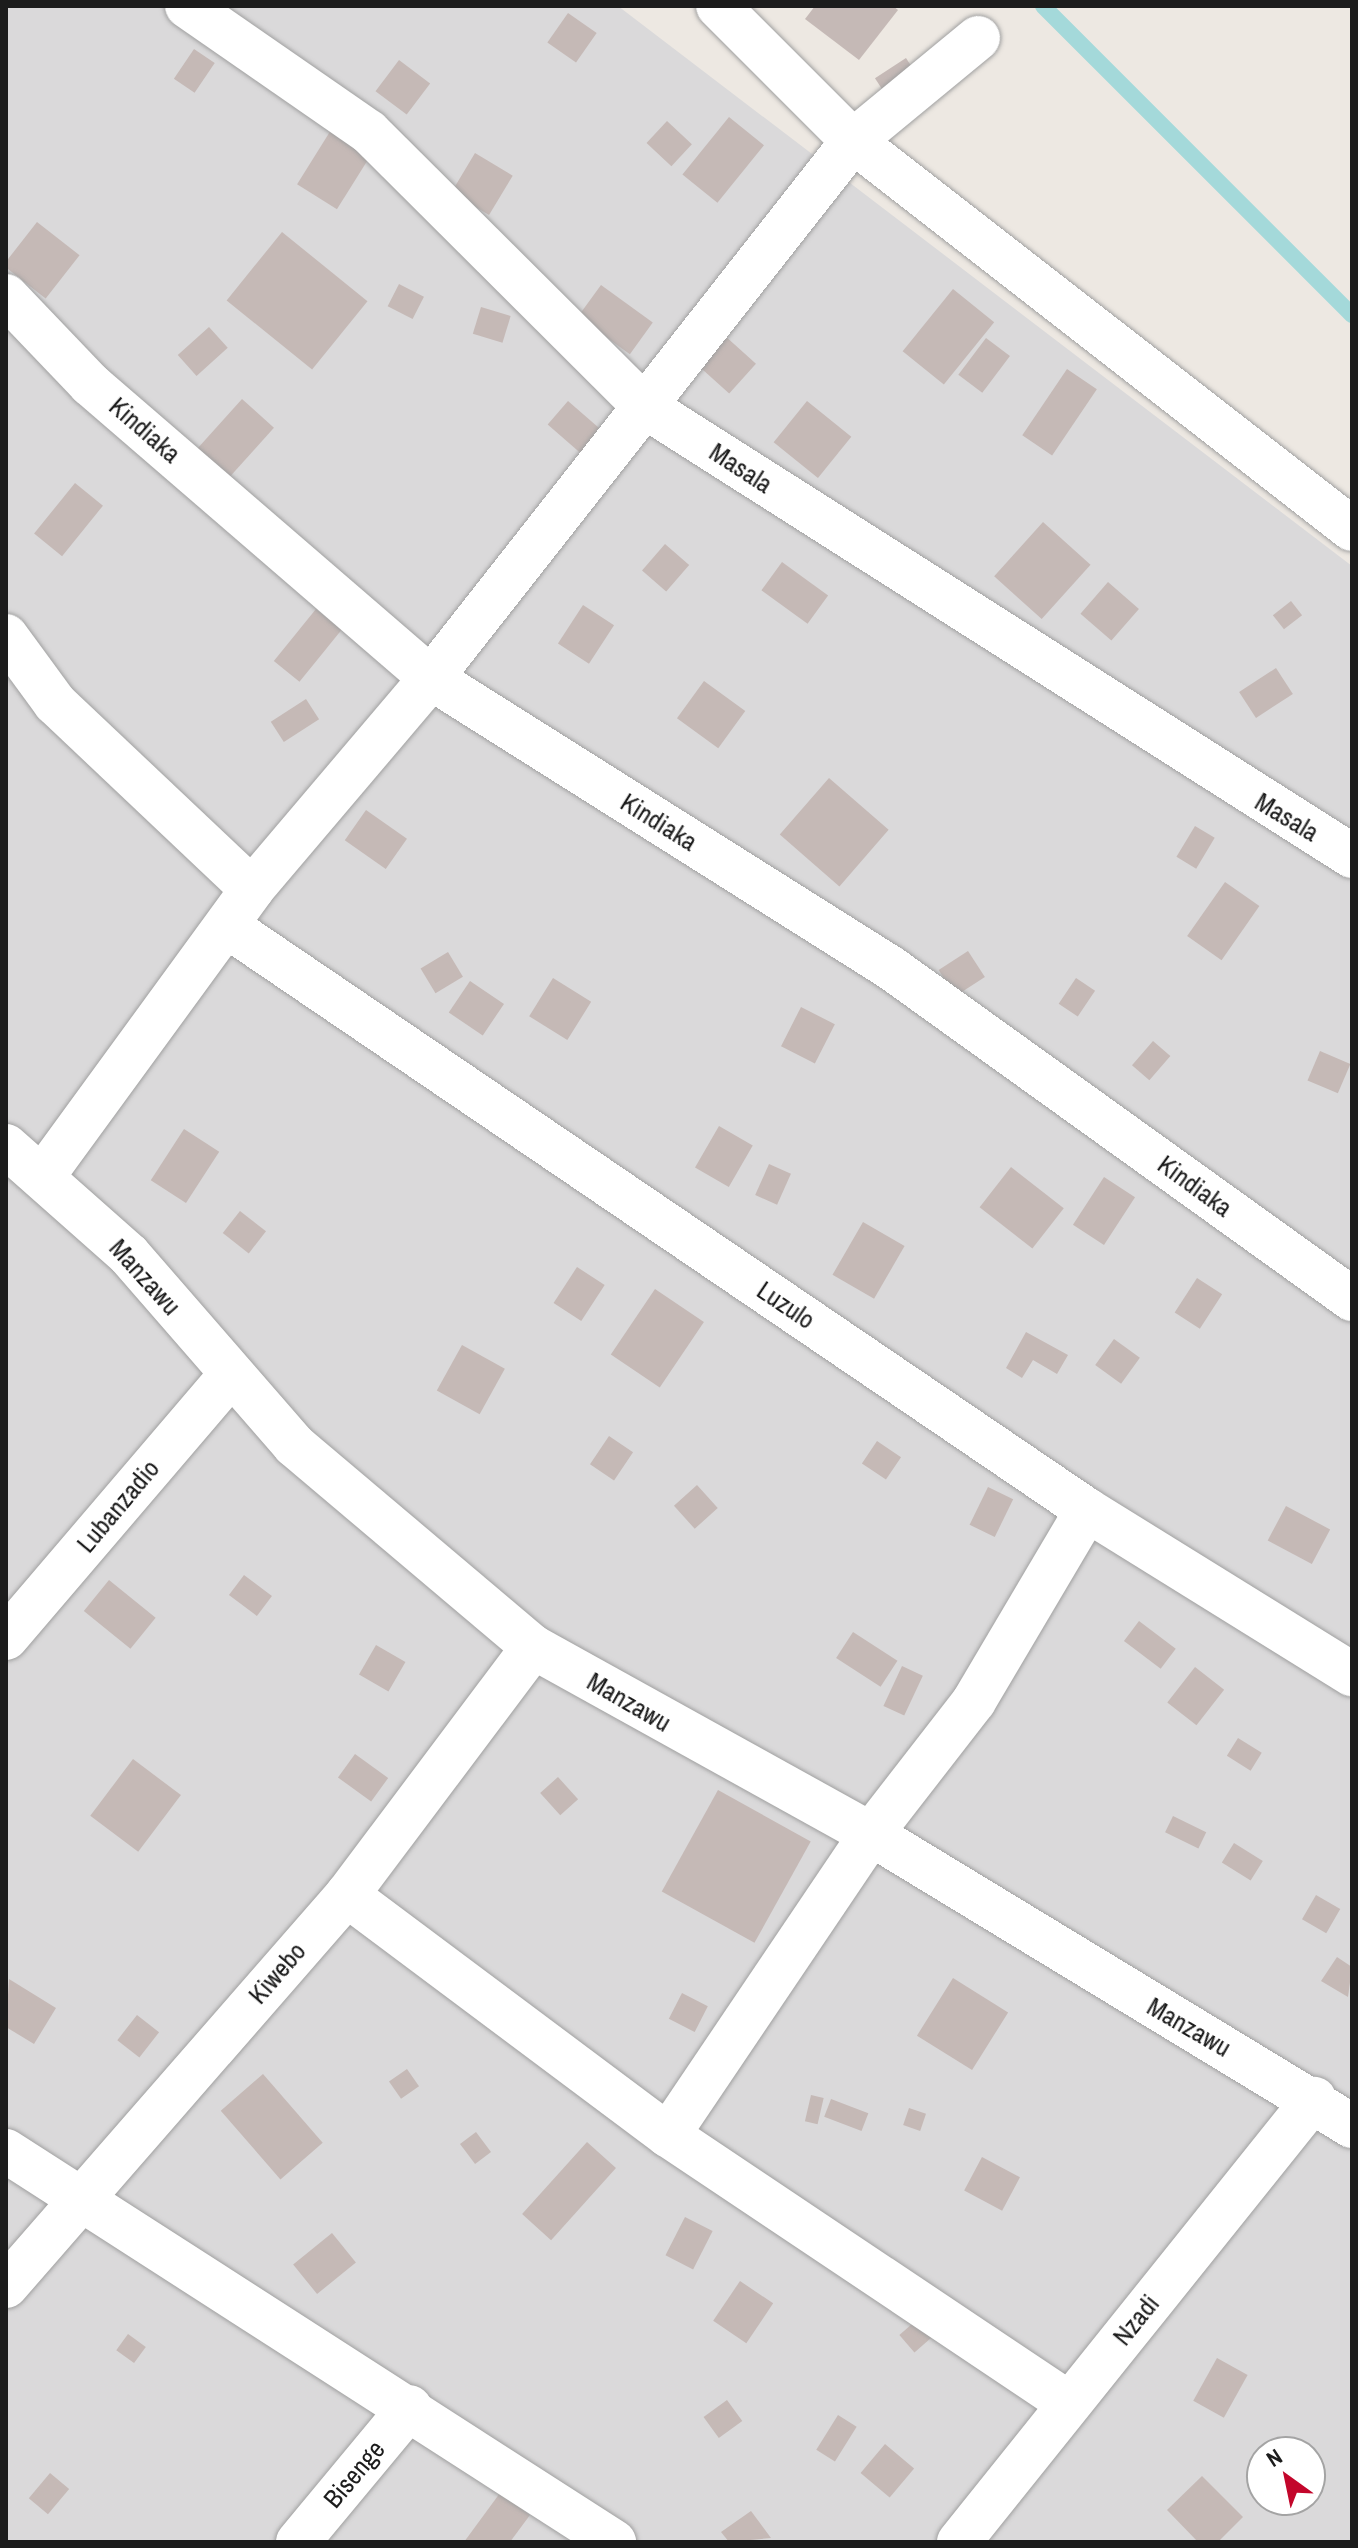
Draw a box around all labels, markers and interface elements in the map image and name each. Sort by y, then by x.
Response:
street label: Kindiaka [103,391,187,469]
street label: Masala [704,436,778,500]
street label: Kindiaka [615,786,703,858]
street label: Masala [1250,786,1324,848]
street label: Kindiaka [1152,1149,1238,1223]
street label: Manzawu [103,1233,187,1321]
street label: Luzulo [751,1275,821,1335]
street label: Lubanzadio [70,1453,166,1559]
street label: Manzawu [582,1666,676,1738]
street label: Kiwebo [242,1936,312,2010]
street label: Manzawu [1142,1991,1236,2063]
street label: Nzadi [1106,2289,1166,2351]
street label: Bisenge [317,2434,391,2514]
north arrow [1246,2436,1326,2516]
text: N [1260,2441,1288,2474]

